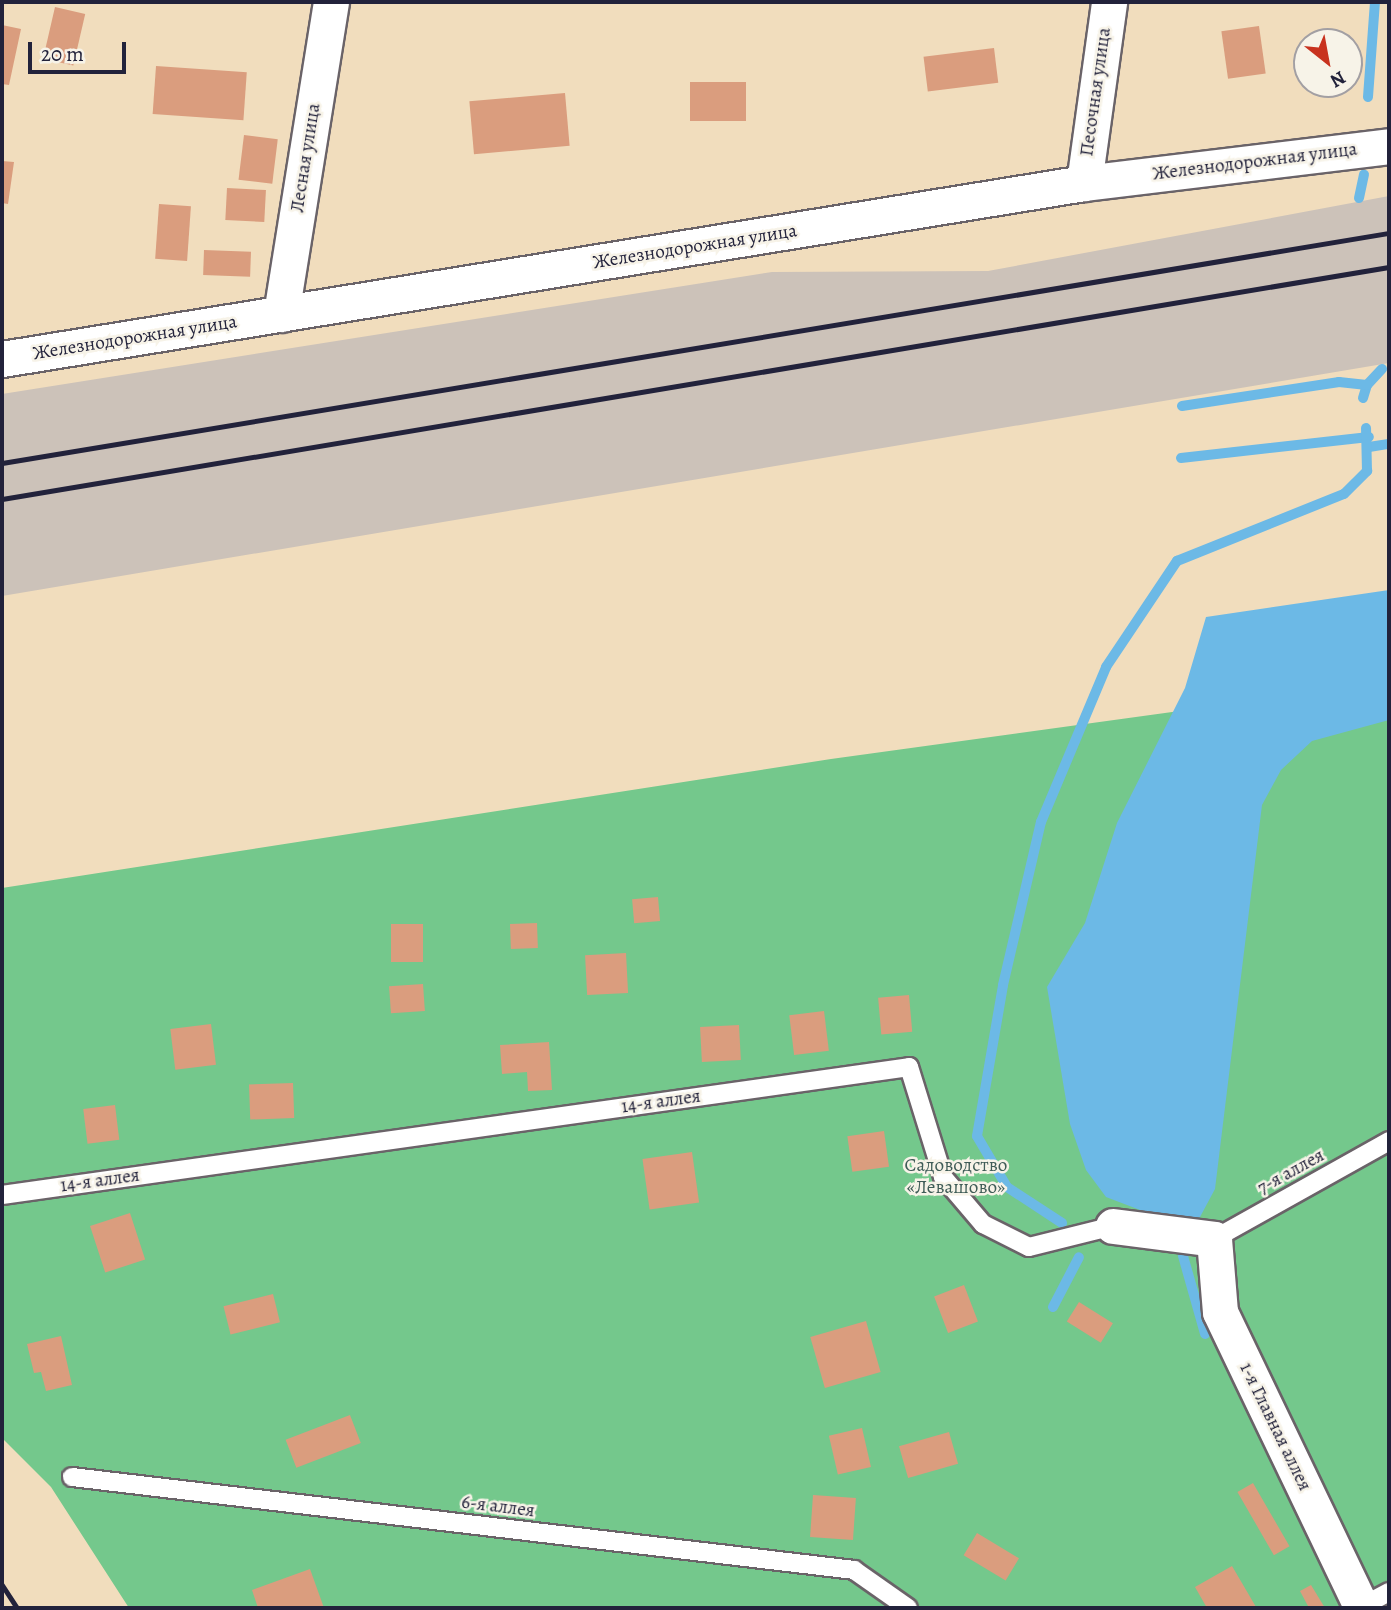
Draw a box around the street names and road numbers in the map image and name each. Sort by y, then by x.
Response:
street label: Песочная улица [1076,26,1116,158]
street label: Лесная улица [286,102,326,214]
street label: Железнодорожная улица [1151,138,1359,186]
street label: Железнодорожная улица [591,220,799,274]
street label: Железнодорожная улица [31,311,239,365]
street label: 14-я аллея [620,1085,702,1119]
street label: 7-я аллея [1254,1144,1328,1200]
street label: 14-я аллея [59,1164,141,1198]
street label: 1-я Главная аллея [1234,1359,1316,1495]
street label: 6-я аллея [460,1491,536,1523]

